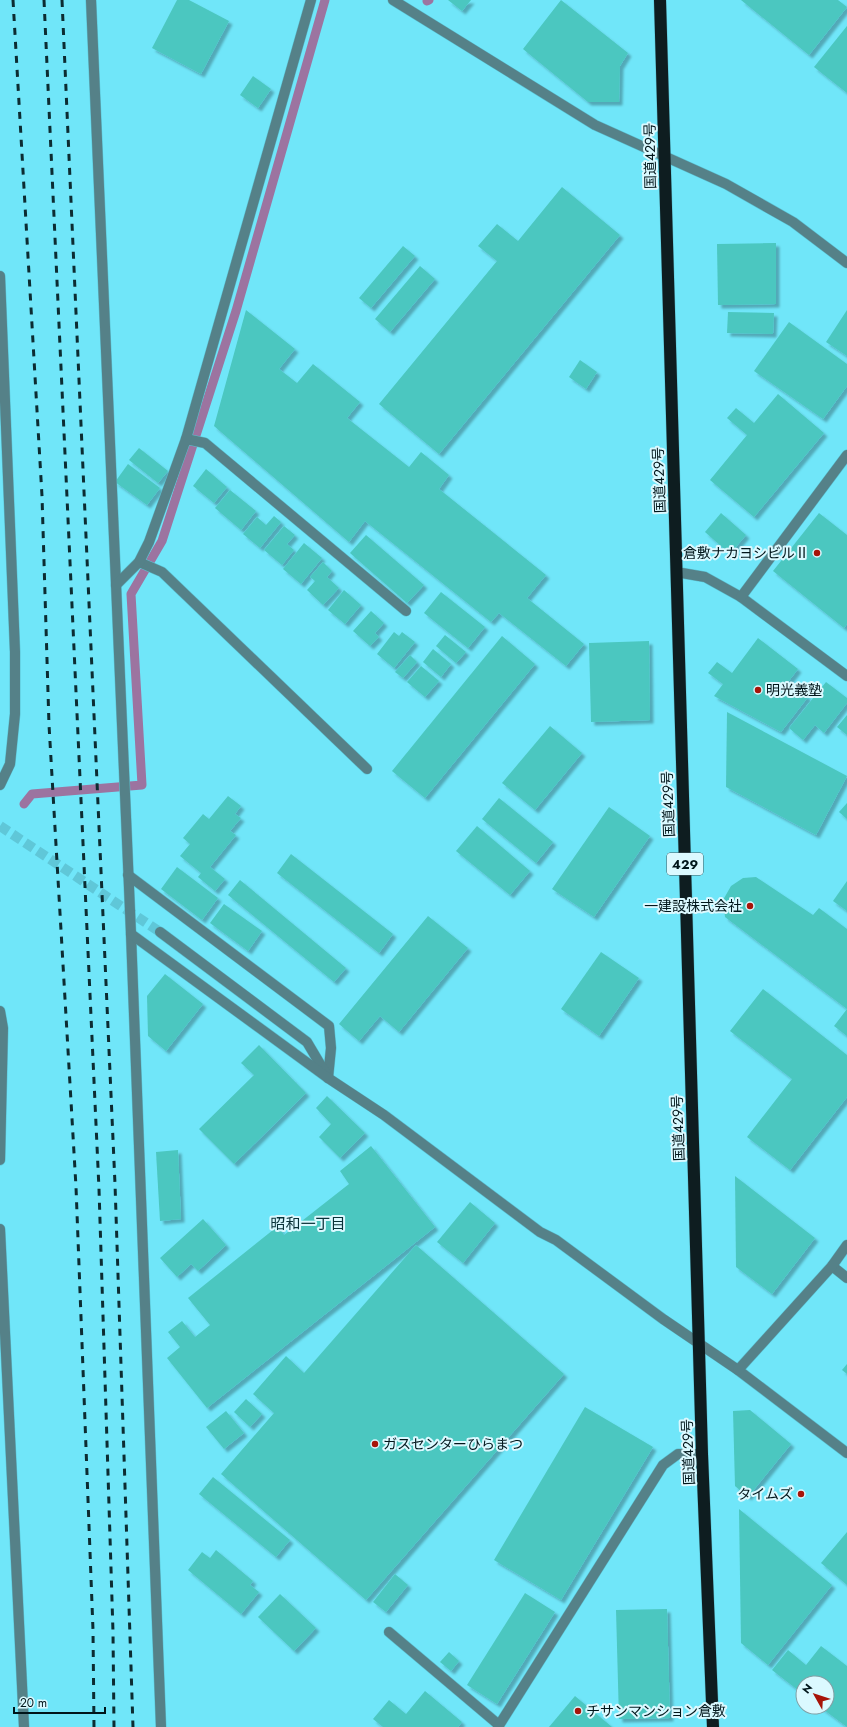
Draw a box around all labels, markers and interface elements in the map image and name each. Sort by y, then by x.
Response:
street label: 国道429号 [639,123,661,189]
street label: 国道429号 [648,447,670,513]
place label: 倉敷ナカヨシビルⅡ [683,543,809,563]
marker: 倉敷ナカヨシビルⅡ [812,548,822,558]
place label: 明光義塾 [766,680,822,700]
marker: 明光義塾 [753,685,763,695]
street label: 国道429号 [657,771,679,837]
road number: 429 [667,853,703,875]
place label: 一建設株式会社 [644,896,742,916]
marker: 一建設株式会社 [745,901,755,911]
street label: 国道429号 [667,1095,689,1161]
district label: 昭和一丁目 [270,1213,346,1235]
street label: 国道429号 [677,1419,699,1485]
place label: ガスセンターひらまつ [383,1434,523,1454]
marker: ガスセンターひらまつ [370,1439,380,1449]
place label: タイムズ [737,1484,793,1504]
marker: タイムズ [796,1489,806,1499]
north arrow [795,1675,835,1715]
text: N [798,1680,816,1697]
scale bar [14,1689,105,1715]
text: 20 m [20,1694,47,1712]
place label: チサンマンション倉敷 [586,1701,726,1721]
marker: チサンマンション倉敷 [573,1706,583,1716]

